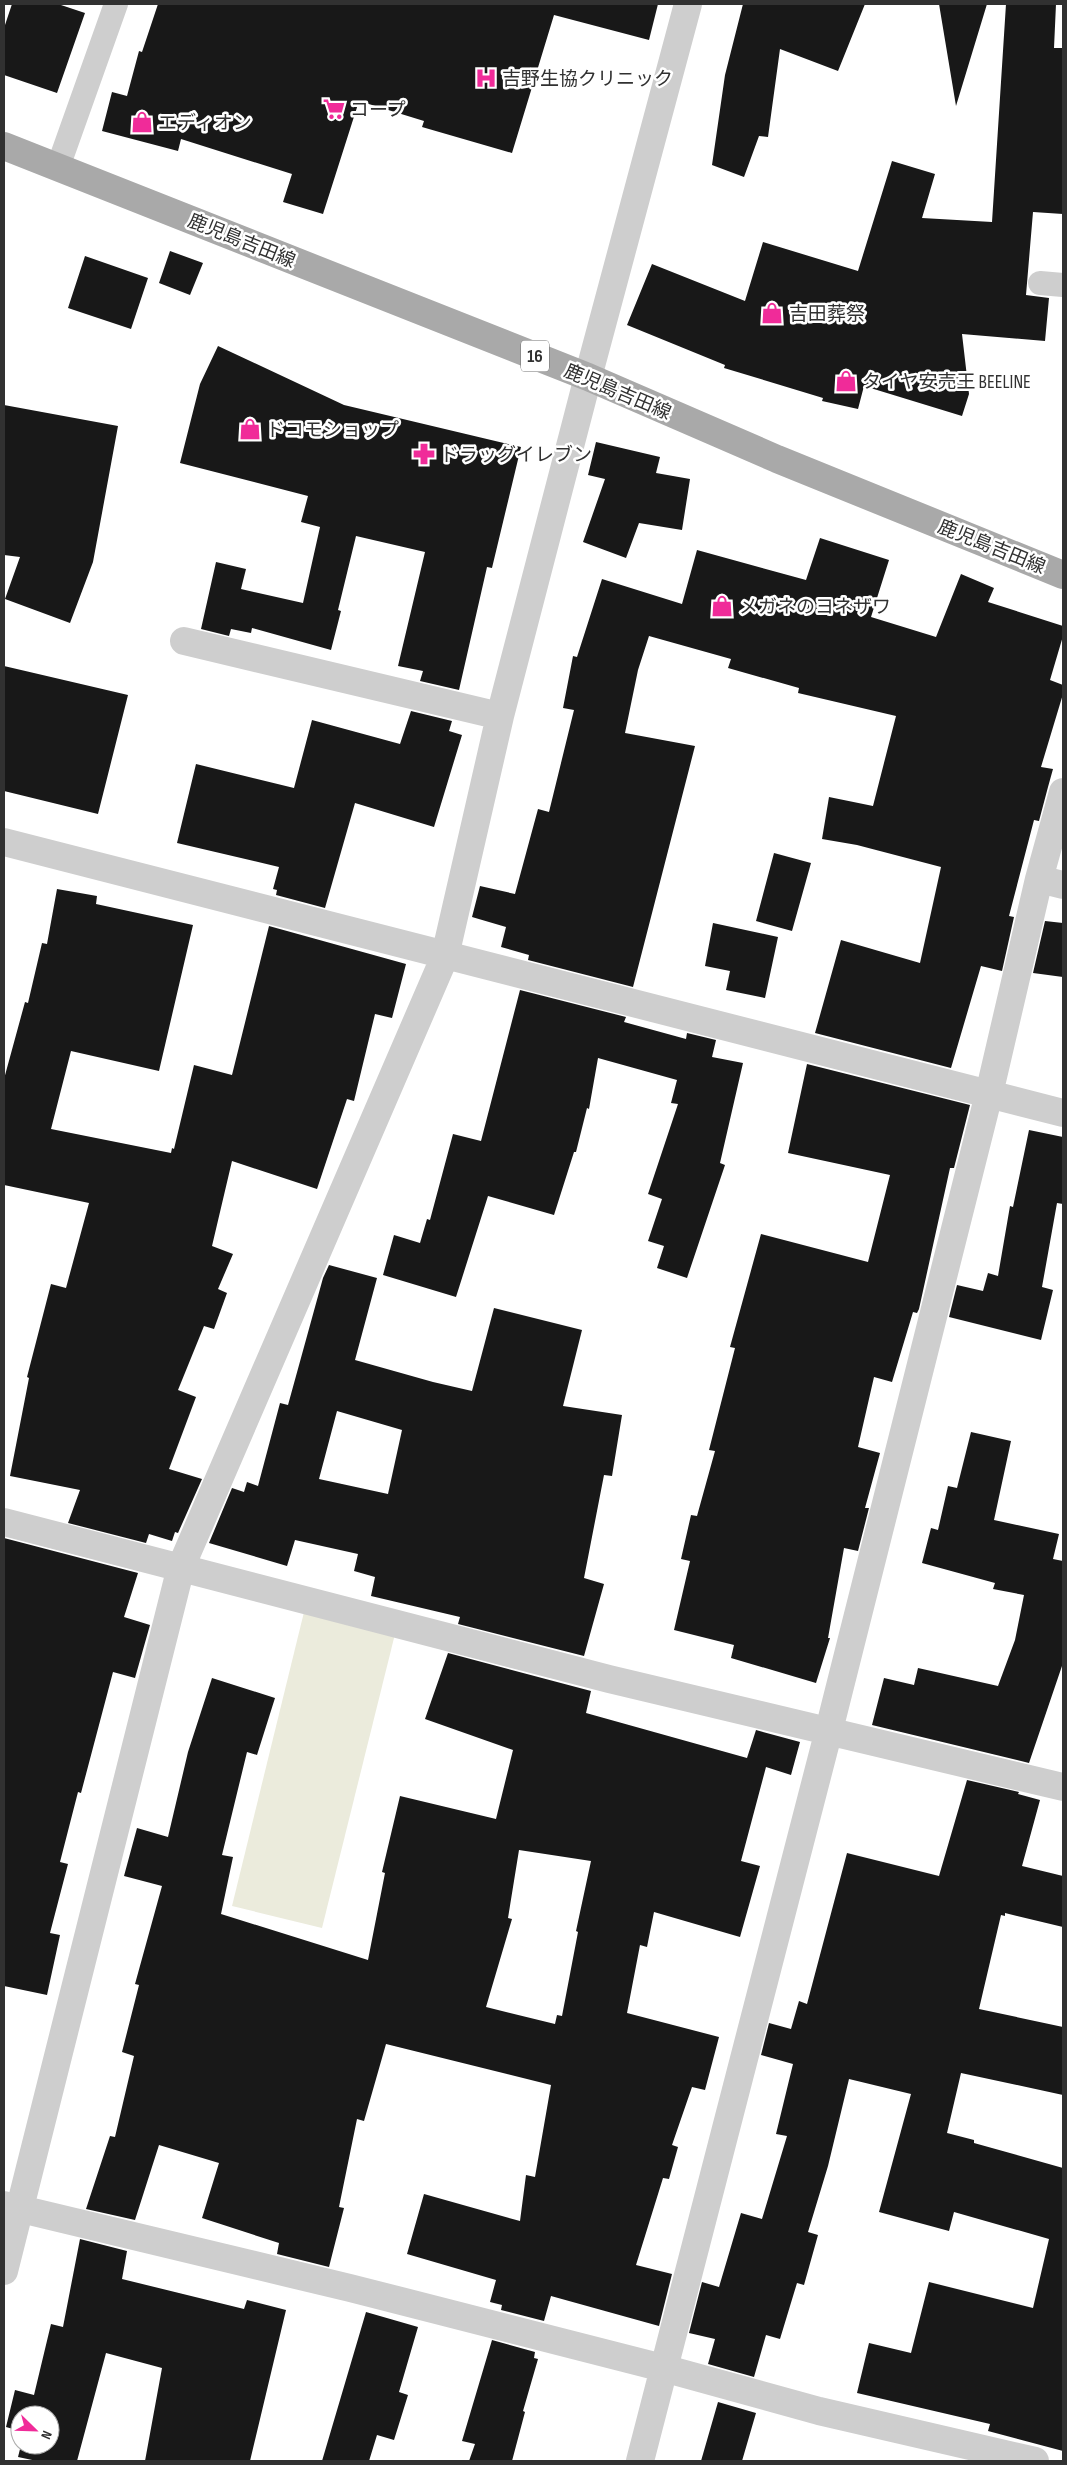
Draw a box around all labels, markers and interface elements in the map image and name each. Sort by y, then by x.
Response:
hospital icon: 吉野生協クリニック [473,65,499,91]
place label: 吉野生協クリニック [502,68,673,91]
supermarket icon: コープ [321,96,347,122]
place label: コープ [350,99,406,122]
shop icon: エディオン [129,109,155,135]
place label: エディオン [158,112,252,135]
street label: 鹿児島吉田線 [184,209,299,273]
shop icon: 吉田葬祭 [759,300,785,326]
place label: 吉田葬祭 [789,303,865,326]
road number: 16 [521,341,549,372]
street label: 鹿児島吉田線 [560,360,674,425]
shop icon: タイヤ安売王 BEELINE [833,368,859,394]
place label: タイヤ安売王 BEELINE [862,371,1031,394]
shop icon: ドコモショップ [237,416,263,442]
place label: ドコモショップ [266,419,399,442]
pharmacy icon: ドラッグイレブン [411,441,437,467]
place label: ドラッグイレブン [440,444,592,467]
street label: 鹿児島吉田線 [934,515,1049,579]
shop icon: メガネのヨネザワ [709,593,735,619]
place label: メガネのヨネザワ [739,596,891,619]
north arrow [10,2405,60,2455]
text: N [37,2428,56,2442]

